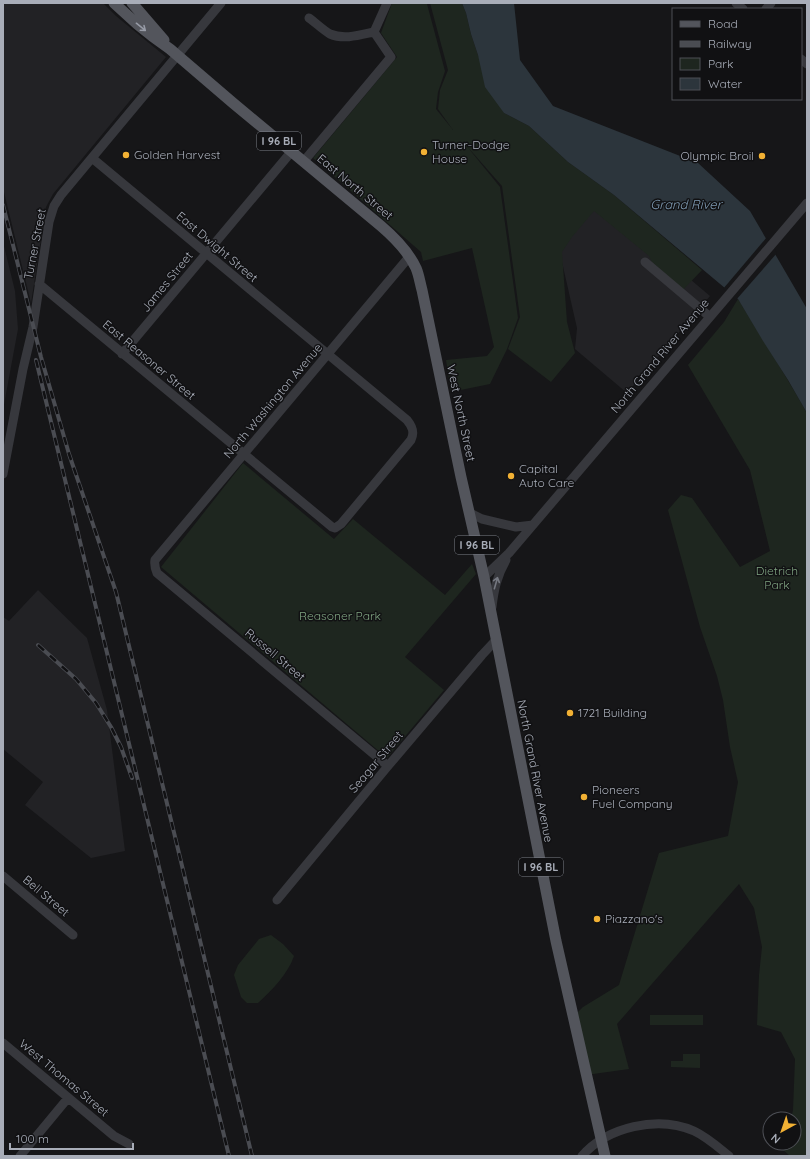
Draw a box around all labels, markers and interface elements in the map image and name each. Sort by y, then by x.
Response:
legend [672,8,802,100]
text: Road [708,16,738,31]
one-way arrow [136,23,147,32]
text: Railway [708,36,752,51]
text: Park [708,56,733,71]
text: Water [708,76,743,91]
road number: I 96 BL [257,132,301,150]
place label: Turner-Dodge House [432,137,510,166]
place label: Golden Harvest [134,147,220,162]
marker: Turner-Dodge House [419,147,429,157]
place label: Olympic Broil [680,148,754,163]
marker: Golden Harvest [121,150,131,160]
street label: East North Street [314,150,396,223]
marker: Olympic Broil [757,151,767,161]
water label: Grand River [650,196,724,212]
street label: Turner Street [20,207,49,281]
street label: East Dwight Street [174,208,261,285]
street label: James Street [138,248,196,315]
street label: North Grand River Avenue [607,295,712,416]
street label: East Reasoner Street [100,316,199,403]
street label: North Washington Avenue [220,340,325,461]
street label: West North Street [444,363,479,463]
place label: Capital Auto Care [519,461,574,490]
marker: Capital Auto Care [506,471,516,481]
road number: I 96 BL [455,536,499,554]
park label: Dietrich Park [756,563,798,592]
one-way arrow [493,576,500,589]
park label: Reasoner Park [299,608,381,623]
street label: Russell Street [242,625,309,684]
street label: North Grand River Avenue [514,698,557,844]
place label: 1721 Building [578,705,647,720]
marker: 1721 Building [565,708,575,718]
street label: Seagar Street [345,728,406,796]
place label: Pioneers Fuel Company [592,782,673,811]
marker: Pioneers Fuel Company [579,792,589,802]
road number: I 96 BL [519,858,563,876]
street label: Bell Street [20,872,73,919]
place label: Piazzano's [605,911,663,926]
marker: Piazzano's [592,914,602,924]
street label: West Thomas Street [16,1036,112,1119]
north arrow [762,1111,802,1151]
scale bar [10,1125,133,1151]
text: 100 m [16,1131,49,1146]
text: N [768,1131,783,1147]

